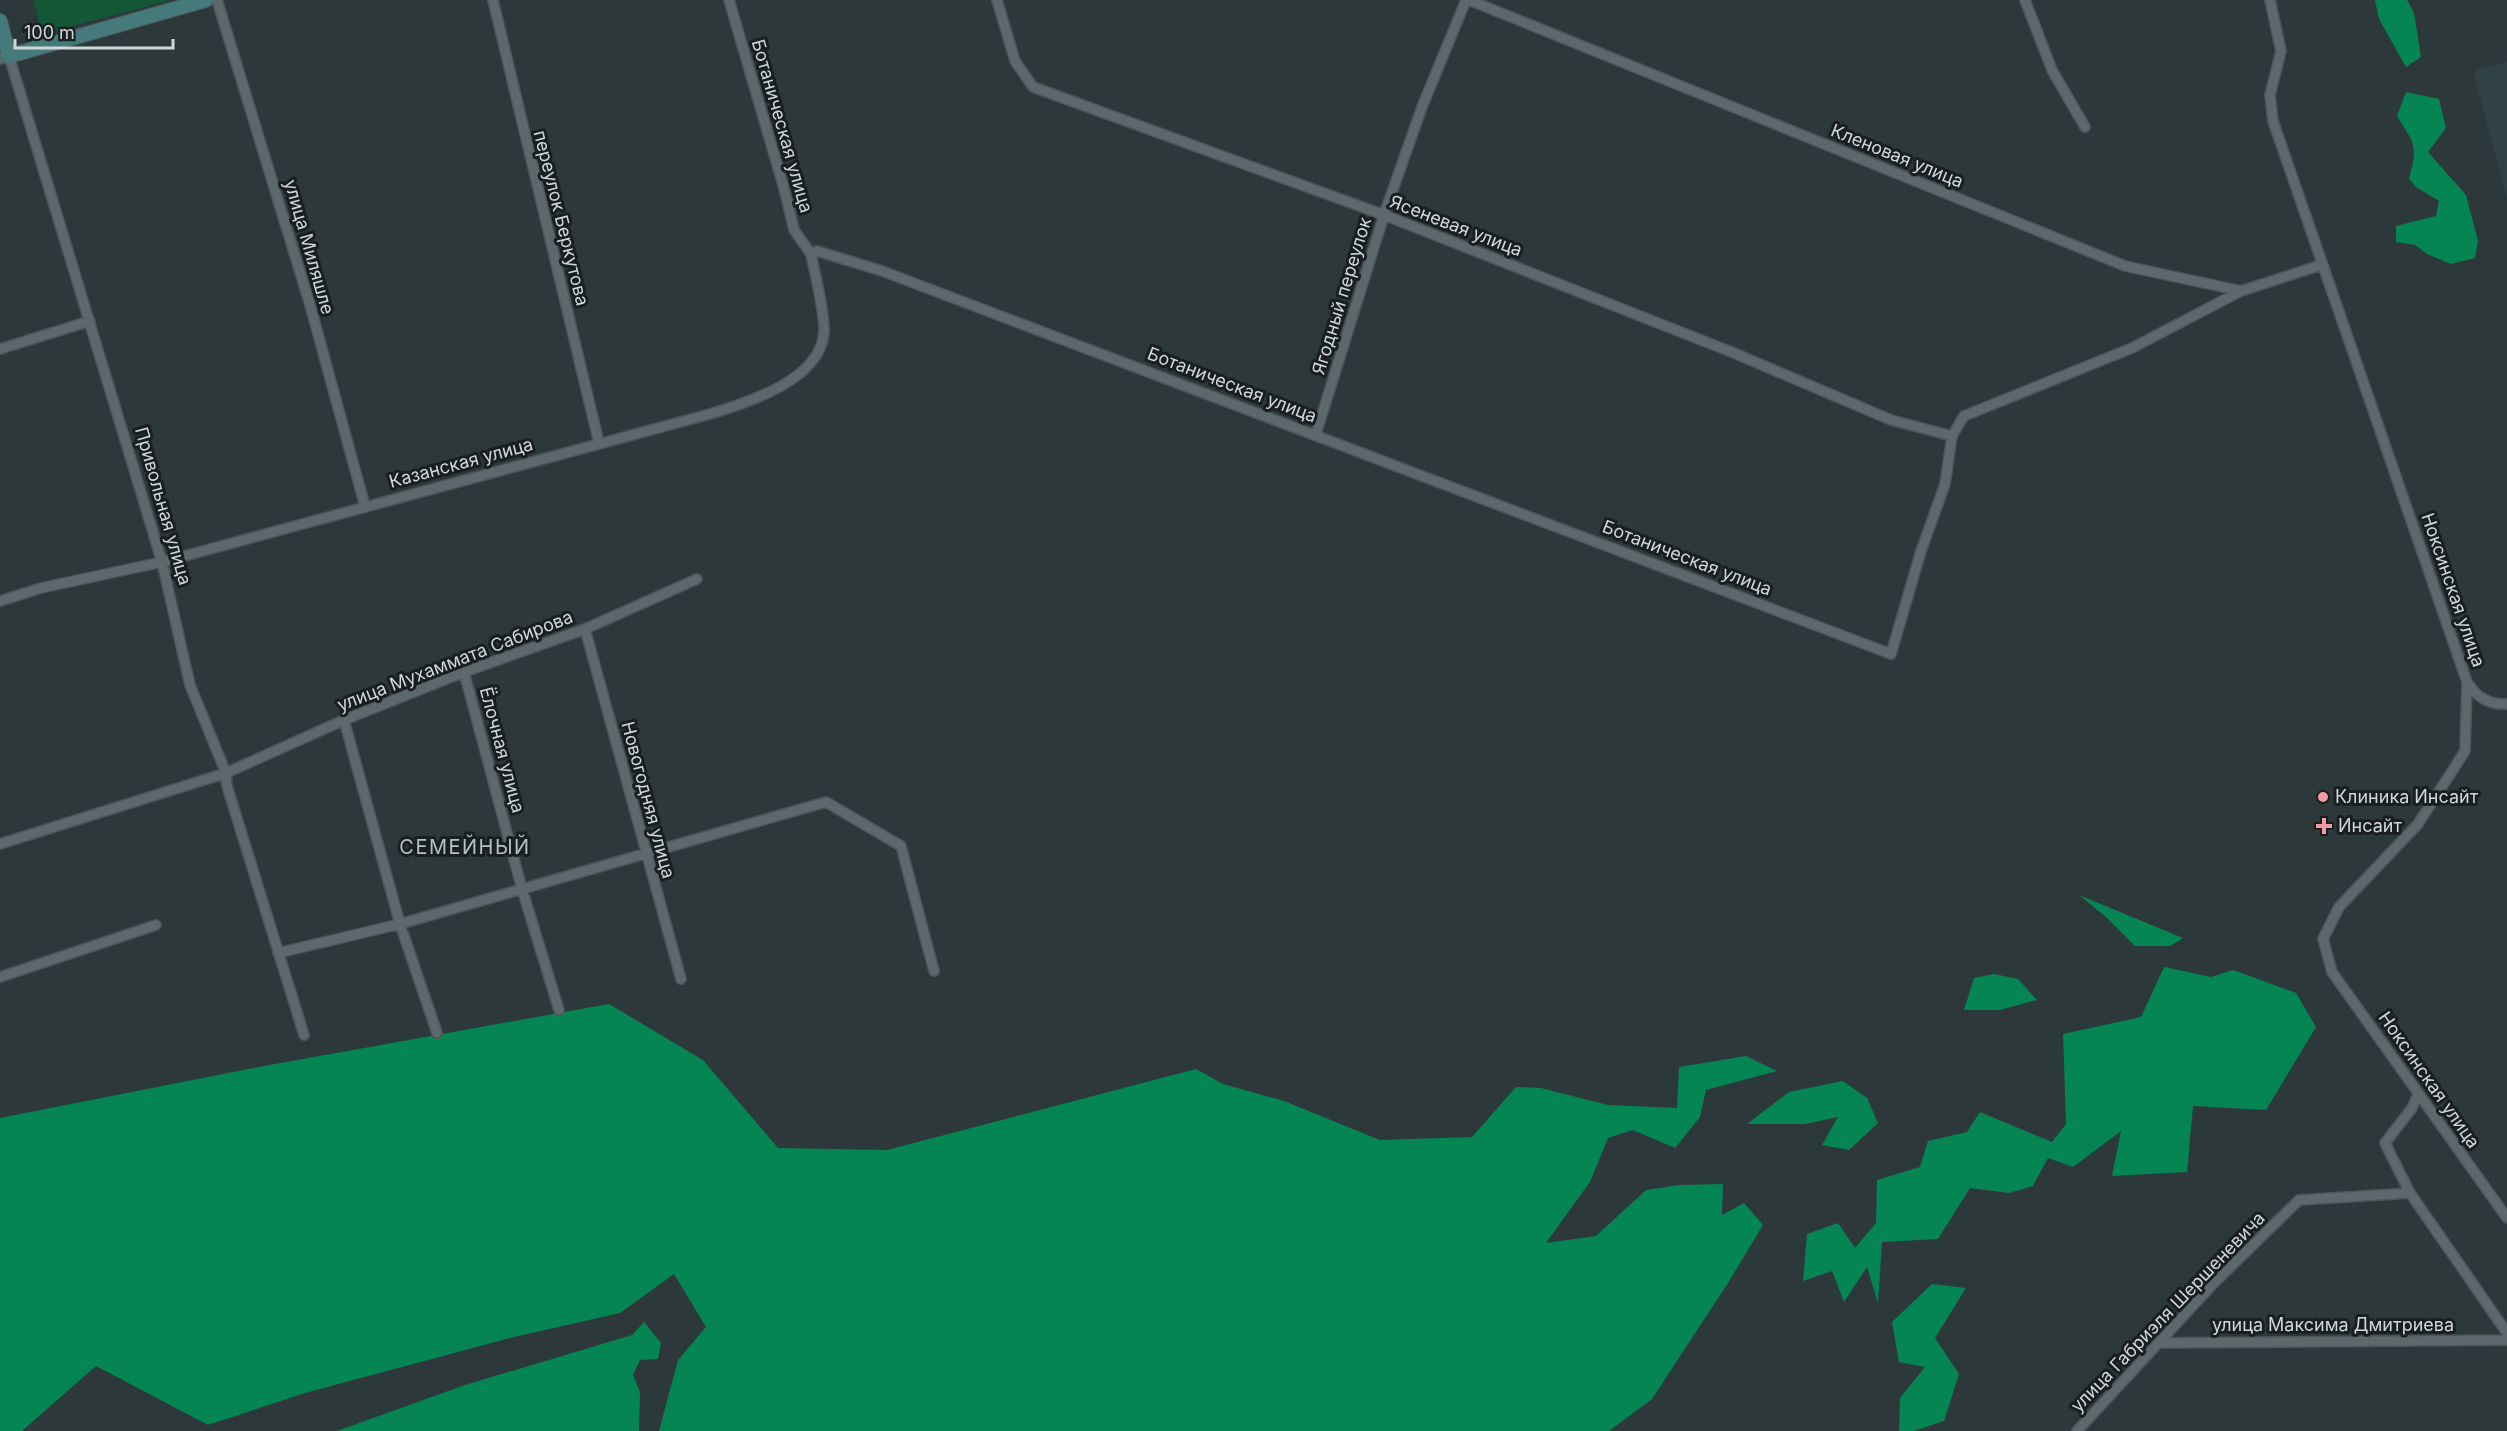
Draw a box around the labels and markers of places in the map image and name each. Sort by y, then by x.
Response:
place label: Клиника Инсайт [2335,786,2479,807]
marker: Клиника Инсайт [2316,790,2330,804]
place label: Инсайт [2338,815,2402,836]
marker: Инсайт [2315,817,2333,835]

